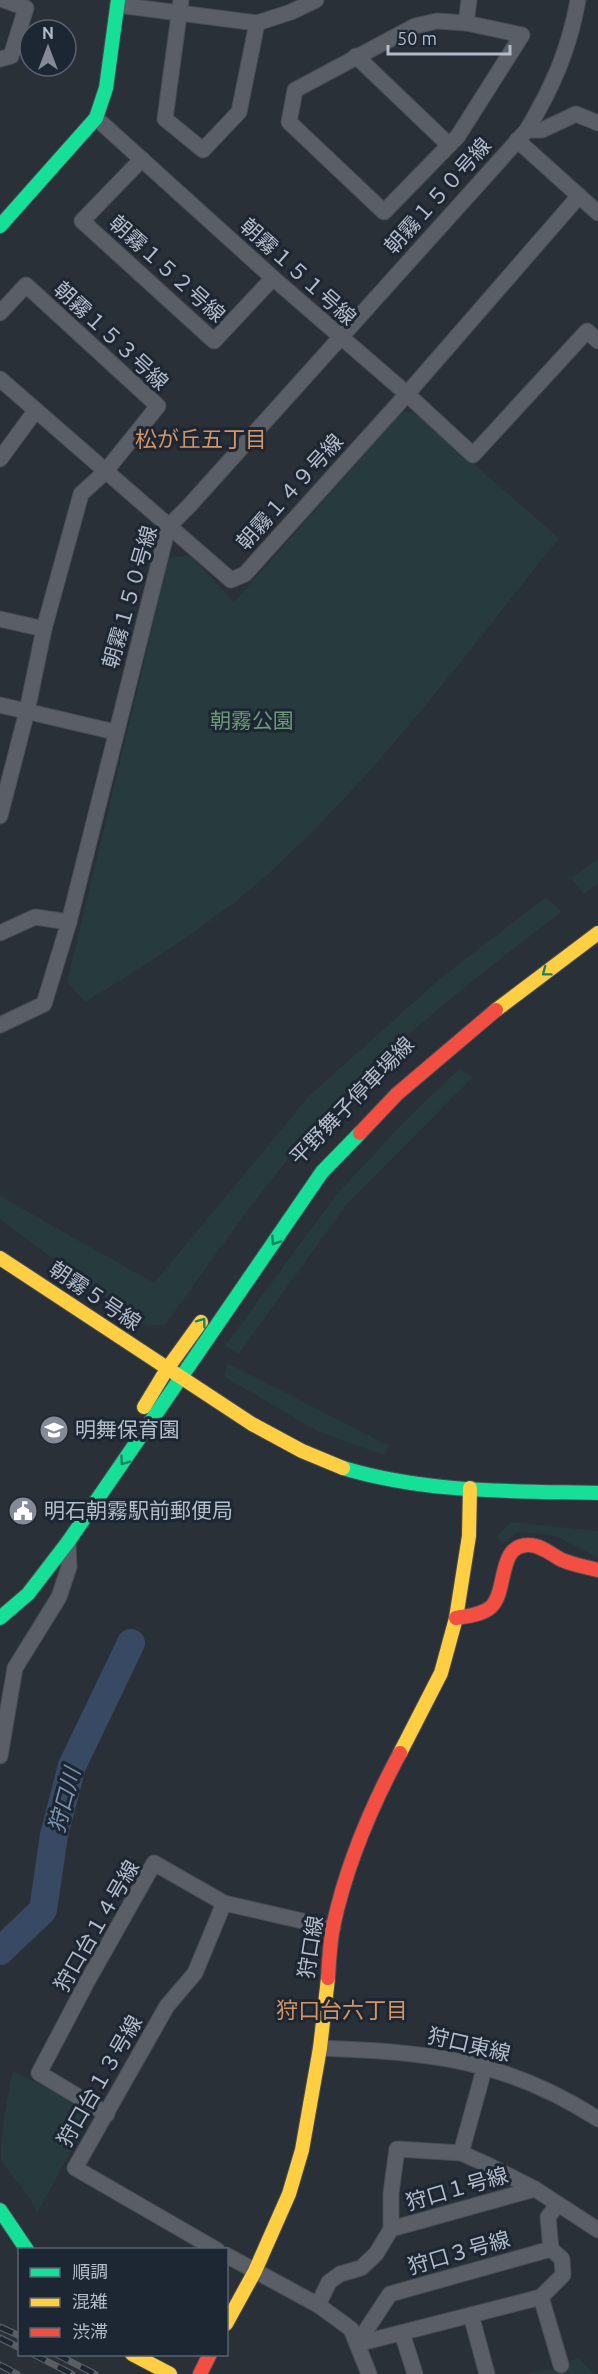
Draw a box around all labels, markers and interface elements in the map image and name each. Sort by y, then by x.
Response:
north arrow [18,18,78,78]
scale bar [388,18,510,56]
text: N [42,24,54,42]
text: 50 m [397,28,437,48]
street label: 朝霧１５０号線 [379,133,495,258]
street label: 朝霧１５２号線 [105,210,230,326]
street label: 朝霧１５１号線 [236,213,361,329]
street label: 朝霧１５３号線 [50,276,174,394]
district label: 松が丘五丁目 [135,426,267,451]
street label: 朝霧１４９号線 [231,429,347,554]
street label: 朝霧１５０号線 [97,523,161,671]
park label: 朝霧公園 [210,708,294,732]
one-way arrow [542,965,553,976]
street label: 平野舞子停車場線 [284,1032,418,1169]
one-way arrow [271,1234,282,1245]
street label: 朝霧５号線 [45,1256,146,1334]
one-way arrow [194,1317,205,1328]
school or university icon: 明舞保育園 [38,1414,70,1446]
place label: 明舞保育園 [75,1417,180,1441]
one-way arrow [120,1455,131,1466]
public building icon: 明石朝霧駅前郵便局 [7,1495,39,1527]
place label: 明石朝霧駅前郵便局 [44,1498,233,1522]
water label: 狩口川 [43,1763,85,1835]
street label: 狩口台１４号線 [49,1856,143,1995]
street label: 狩口線 [293,1914,327,1980]
district label: 狩口台六丁目 [276,1997,408,2022]
street label: 狩口台１３号線 [52,2011,146,2150]
street label: 狩口東線 [426,2023,513,2065]
street label: 狩口１号線 [403,2162,510,2214]
street label: 狩口３号線 [405,2226,512,2278]
legend [18,2248,228,2356]
text: 順調 [72,2261,108,2281]
text: 混雑 [72,2291,108,2311]
text: 渋滞 [72,2321,108,2341]

